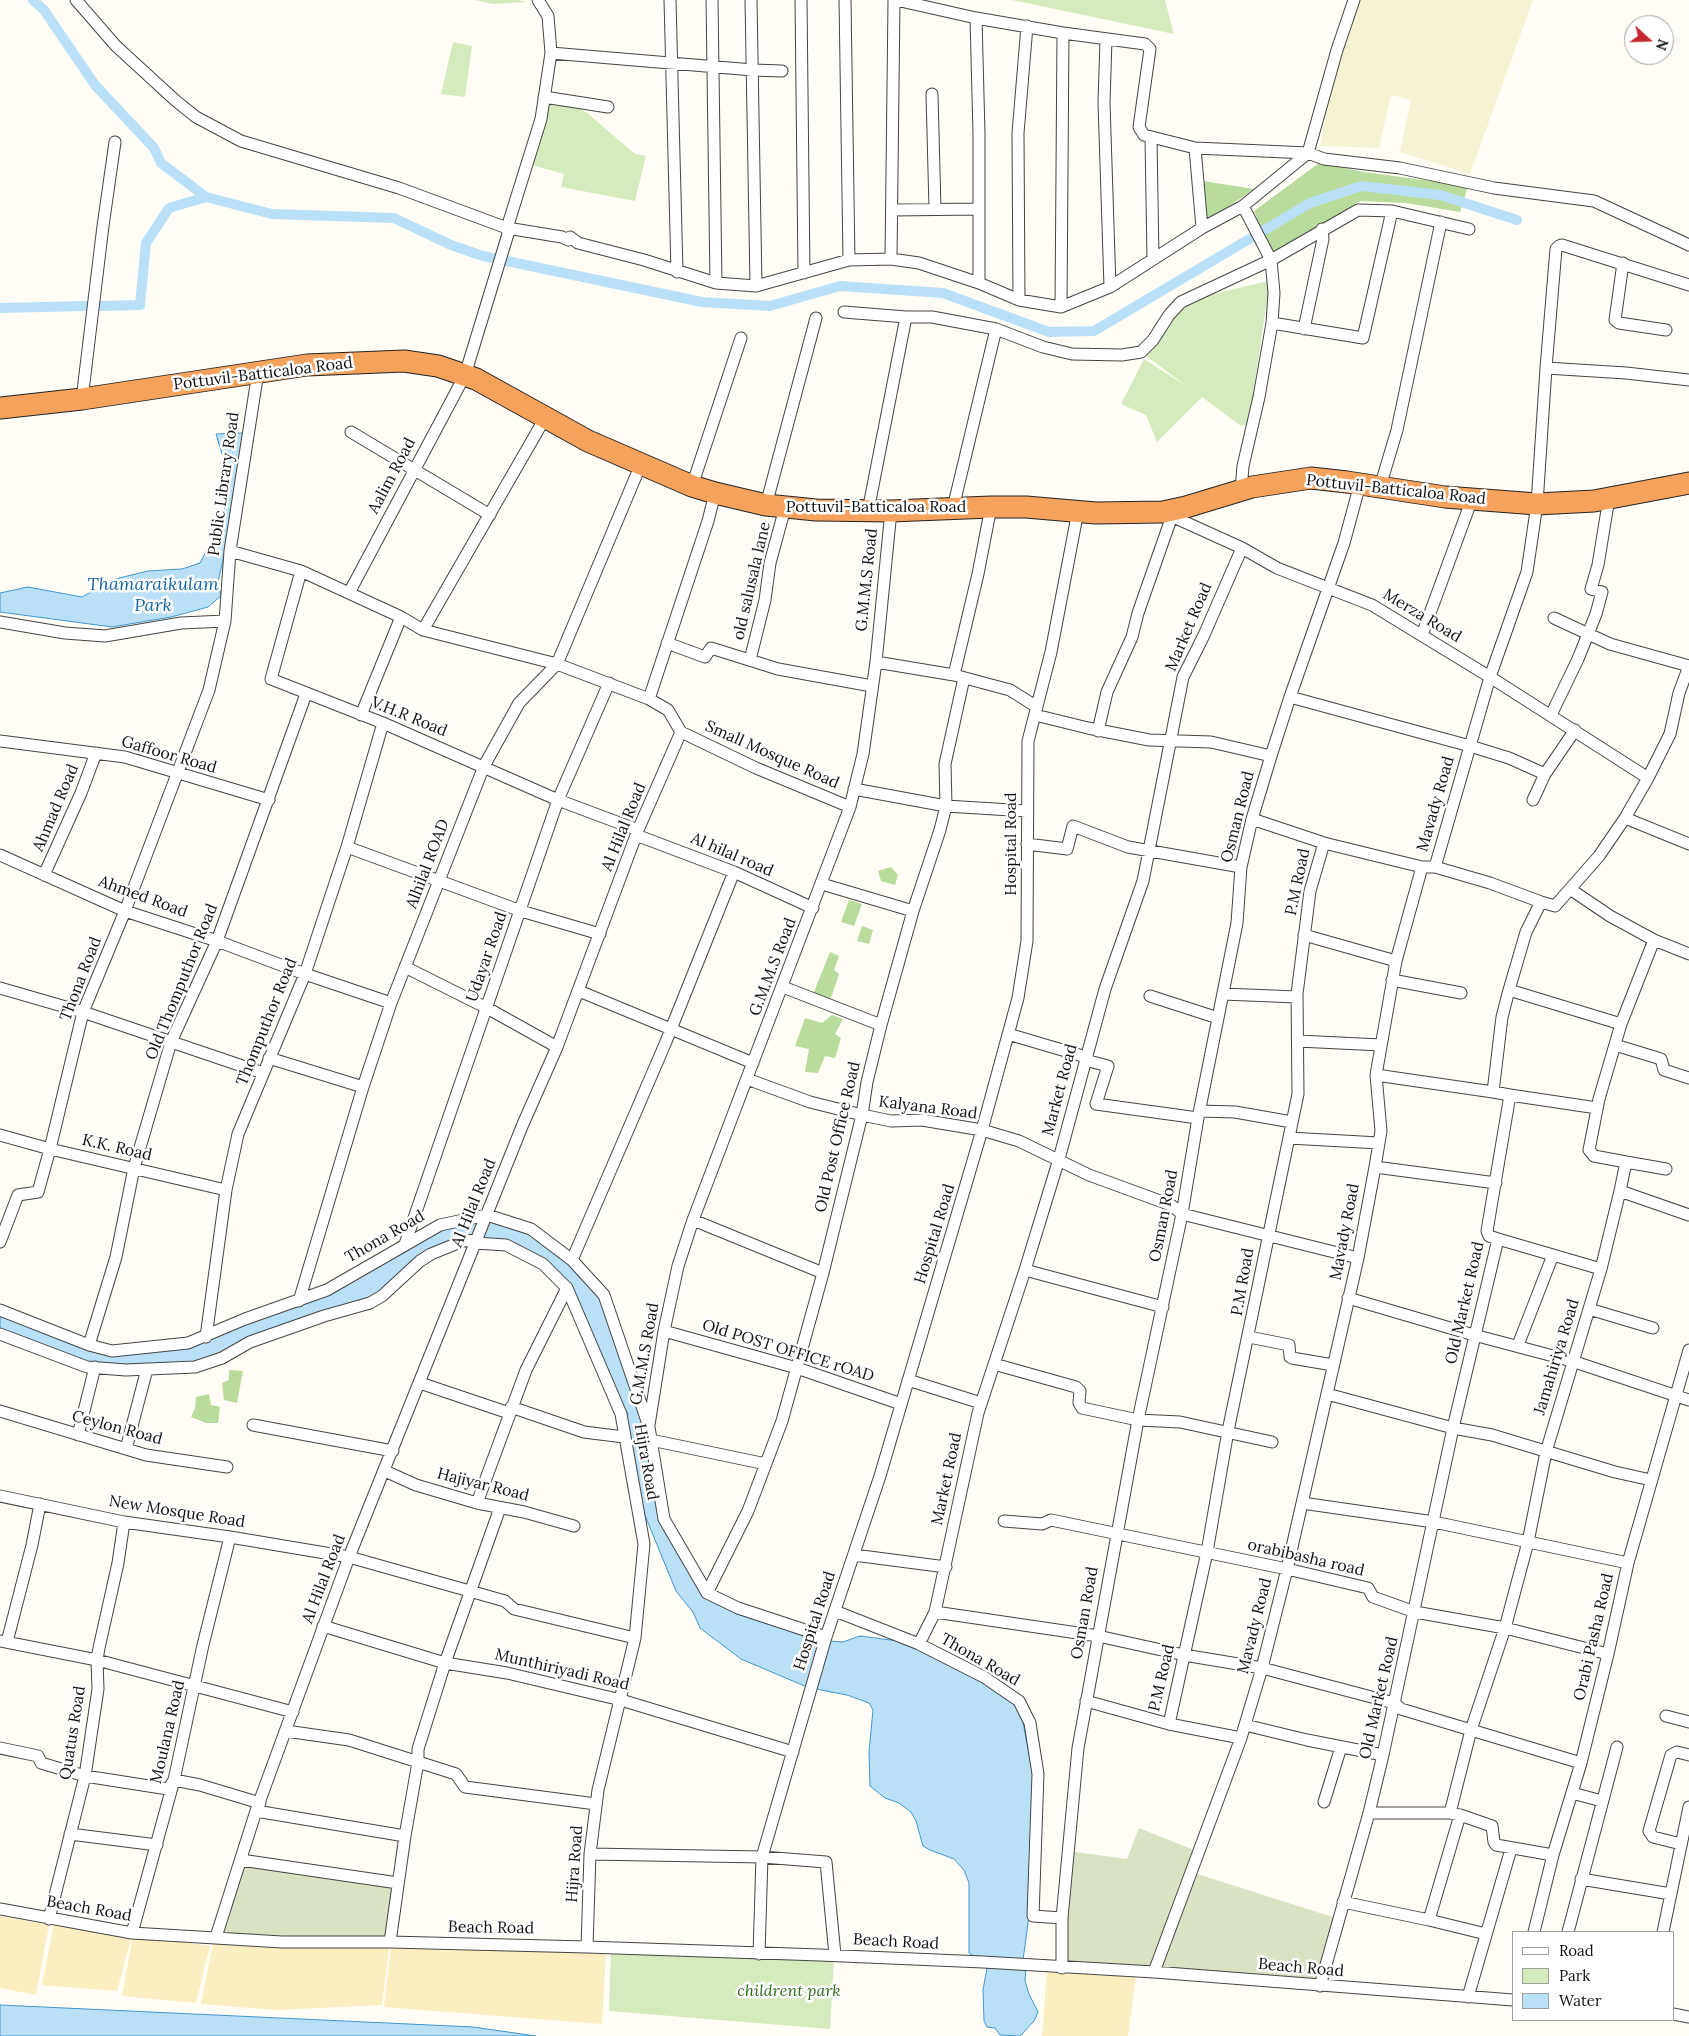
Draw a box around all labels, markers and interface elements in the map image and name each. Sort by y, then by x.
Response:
north arrow [1624,15,1674,65]
text: N [1652,37,1672,53]
street label: Pottuvil-Batticaloa Road [172,353,354,395]
street label: Public Library Road [204,411,244,557]
street label: Aalim Road [364,435,420,517]
street label: Pottuvil-Batticaloa Road [1305,471,1487,509]
street label: Pottuvil-Batticaloa Road [786,497,966,517]
street label: old salusala lane [729,520,775,642]
street label: G.M.M.S Road [852,527,882,633]
water label: Thamaraikulam Park [87,574,219,616]
street label: Market Road [1162,580,1216,674]
street label: Merza Road [1379,585,1465,647]
street label: V.H.R Road [368,693,450,741]
street label: Small Mosque Road [702,717,842,793]
street label: Gaffoor Road [119,732,219,778]
street label: Mavady Road [1413,754,1459,854]
street label: Ahmad Road [29,761,83,855]
street label: Osman Road [1217,769,1259,865]
street label: Al Hilal Road [598,780,650,874]
street label: Hospital Road [1001,792,1021,896]
street label: Alhilal ROAD [402,817,454,911]
street label: Al hilal road [688,829,776,881]
street label: P.M Road [1282,847,1314,917]
street label: Ahmed Road [96,872,190,922]
street label: Old Thomputhor Road [142,901,222,1063]
street label: Udayar Road [463,909,511,1005]
street label: G.M.M.S Road [745,915,801,1019]
street label: Thona Road [56,934,106,1024]
street label: Thomputhor Road [233,955,301,1089]
street label: Market Road [1039,1042,1081,1138]
street label: Old Post Office Road [811,1060,865,1214]
street label: Kalyana Road [877,1092,979,1124]
street label: K.K. Road [80,1131,154,1165]
street label: Al Hilal Road [448,1156,500,1250]
street label: Osman Road [1146,1168,1182,1264]
street label: Hospital Road [911,1182,959,1286]
street label: Mavady Road [1326,1182,1364,1282]
street label: Thona Road [342,1207,428,1267]
street label: Old Market Road [1442,1240,1488,1366]
street label: P.M Road [1228,1247,1258,1317]
street label: Jamahiriya Road [1530,1297,1584,1417]
street label: G.M.M.S Road [627,1301,663,1407]
street label: Old POST OFFICE rOAD [700,1316,876,1386]
street label: Ceylon Road [70,1407,164,1449]
street label: Hijra Road [630,1422,662,1502]
street label: Market Road [928,1431,966,1527]
street label: Hajiyar Road [435,1464,531,1506]
street label: New Mosque Road [107,1492,247,1532]
street label: Al Hilal Road [298,1532,350,1626]
street label: orabibasha road [1246,1535,1366,1581]
street label: Osman Road [1067,1565,1103,1661]
street label: Hospital Road [790,1569,840,1673]
street label: Orabi Pasha Road [1570,1571,1618,1703]
street label: Mavady Road [1234,1576,1276,1676]
street label: Thona Road [937,1630,1023,1690]
street label: Old Market Road [1356,1635,1402,1761]
street label: P.M Road [1145,1643,1179,1713]
street label: Munthiriyadi Road [493,1645,631,1695]
street label: Moulana Road [147,1678,189,1786]
street label: Quatus Road [56,1685,90,1781]
street label: Hijra Road [563,1825,587,1903]
street label: Beach Road [45,1892,133,1926]
street label: Beach Road [448,1918,534,1938]
street label: Beach Road [852,1930,940,1954]
legend [1512,1931,1674,2021]
text: Road [1559,1941,1594,1960]
street label: Beach Road [1257,1955,1345,1981]
text: Park [1559,1966,1590,1985]
park label: childrent park [737,1981,841,2001]
text: Water [1559,1991,1601,2010]

